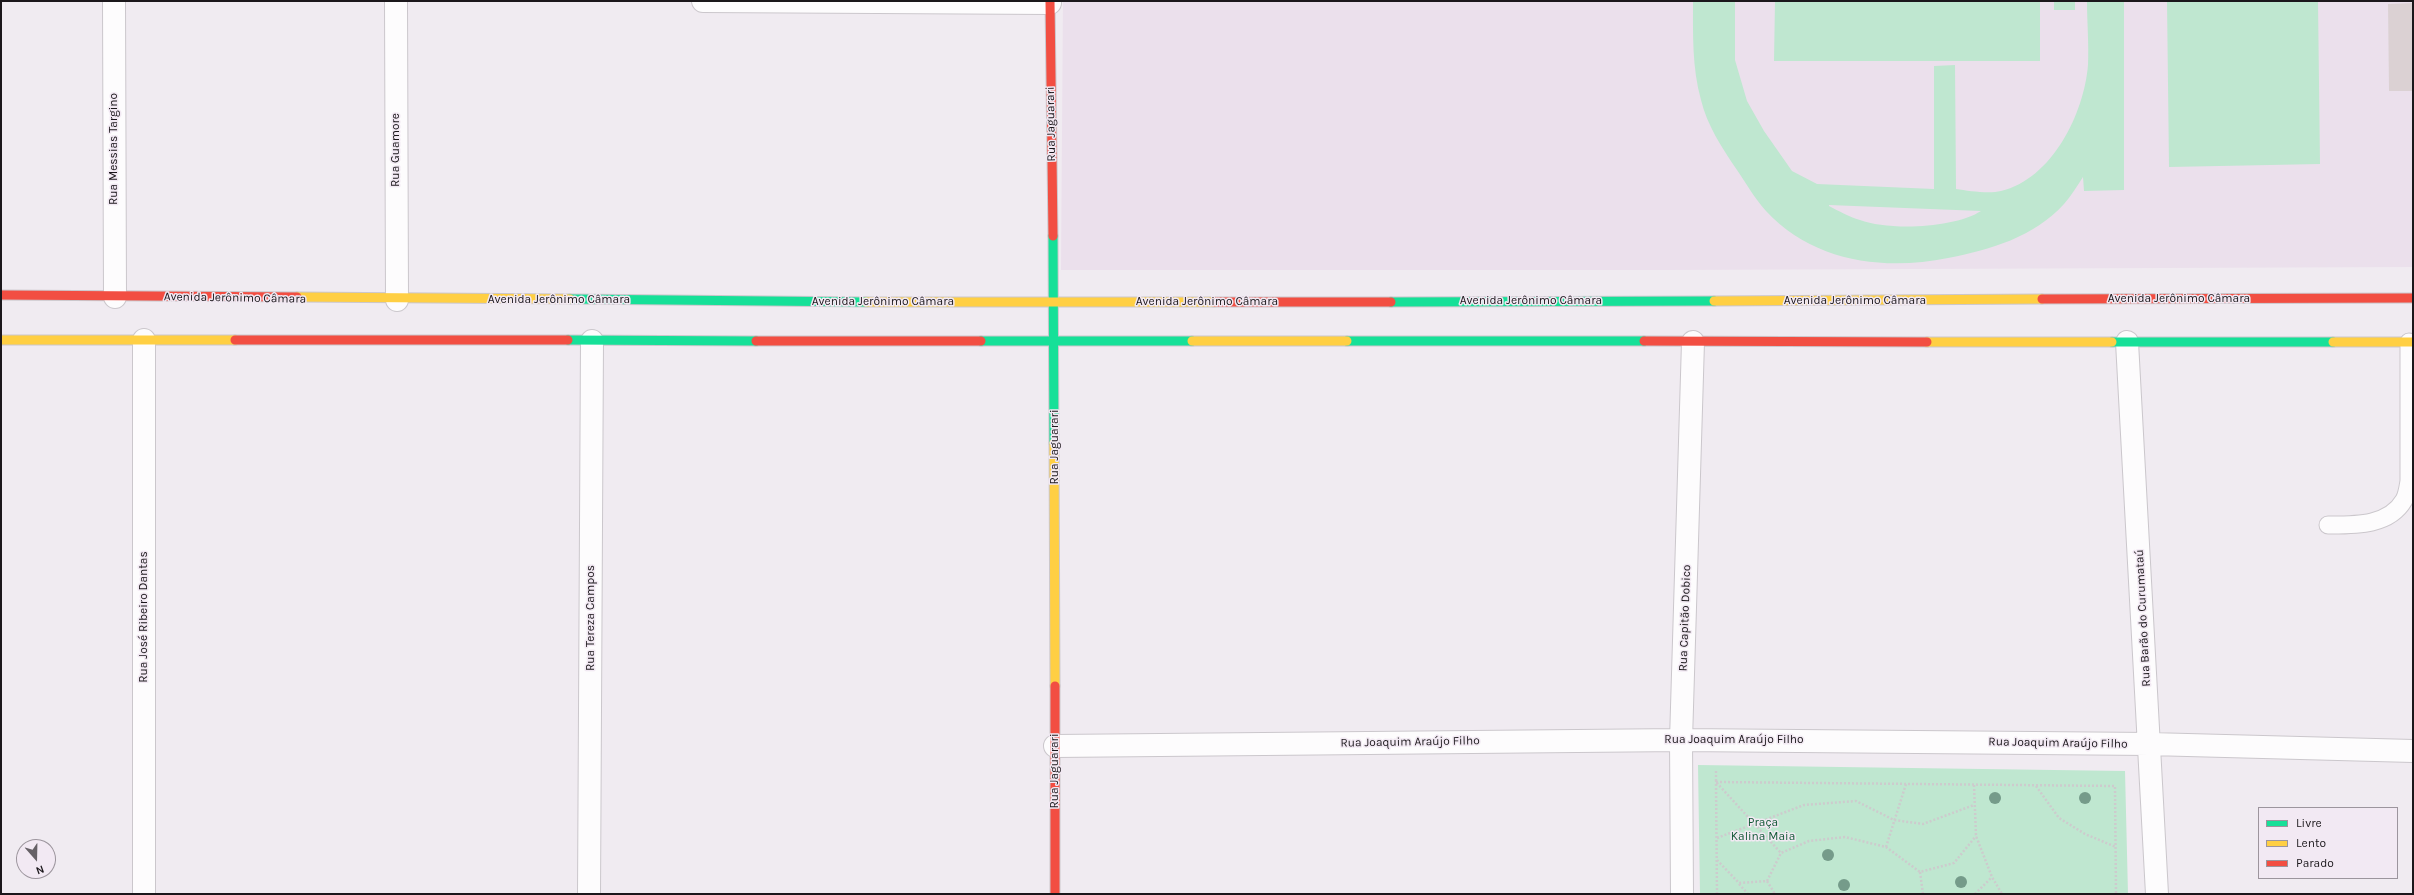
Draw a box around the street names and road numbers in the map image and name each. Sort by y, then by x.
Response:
street label: Rua Jaguarari [1043,86,1059,162]
street label: Rua Messias Targino [107,93,121,205]
street label: Rua Guamore [389,113,403,187]
street label: Avenida Jerônimo Câmara [164,290,306,306]
street label: Avenida Jerônimo Câmara [2108,292,2250,306]
street label: Avenida Jerônimo Câmara [488,293,630,307]
street label: Avenida Jerônimo Câmara [1460,294,1602,308]
street label: Avenida Jerônimo Câmara [1784,294,1926,308]
street label: Avenida Jerônimo Câmara [812,295,954,309]
street label: Avenida Jerônimo Câmara [1136,295,1278,309]
street label: Rua Jaguarari [1048,409,1062,485]
street label: Rua Barão do Curumataú [2132,549,2154,687]
street label: Rua José Ribeiro Dantas [137,551,151,683]
street label: Rua Capitão Dobico [1676,564,1694,672]
street label: Rua Tereza Campos [584,565,598,671]
street label: Rua Jaguarari [1048,733,1062,809]
street label: Rua Joaquim Araújo Filho [1664,733,1804,747]
street label: Rua Joaquim Araújo Filho [1340,734,1480,750]
street label: Rua Joaquim Araújo Filho [1988,735,2128,751]

